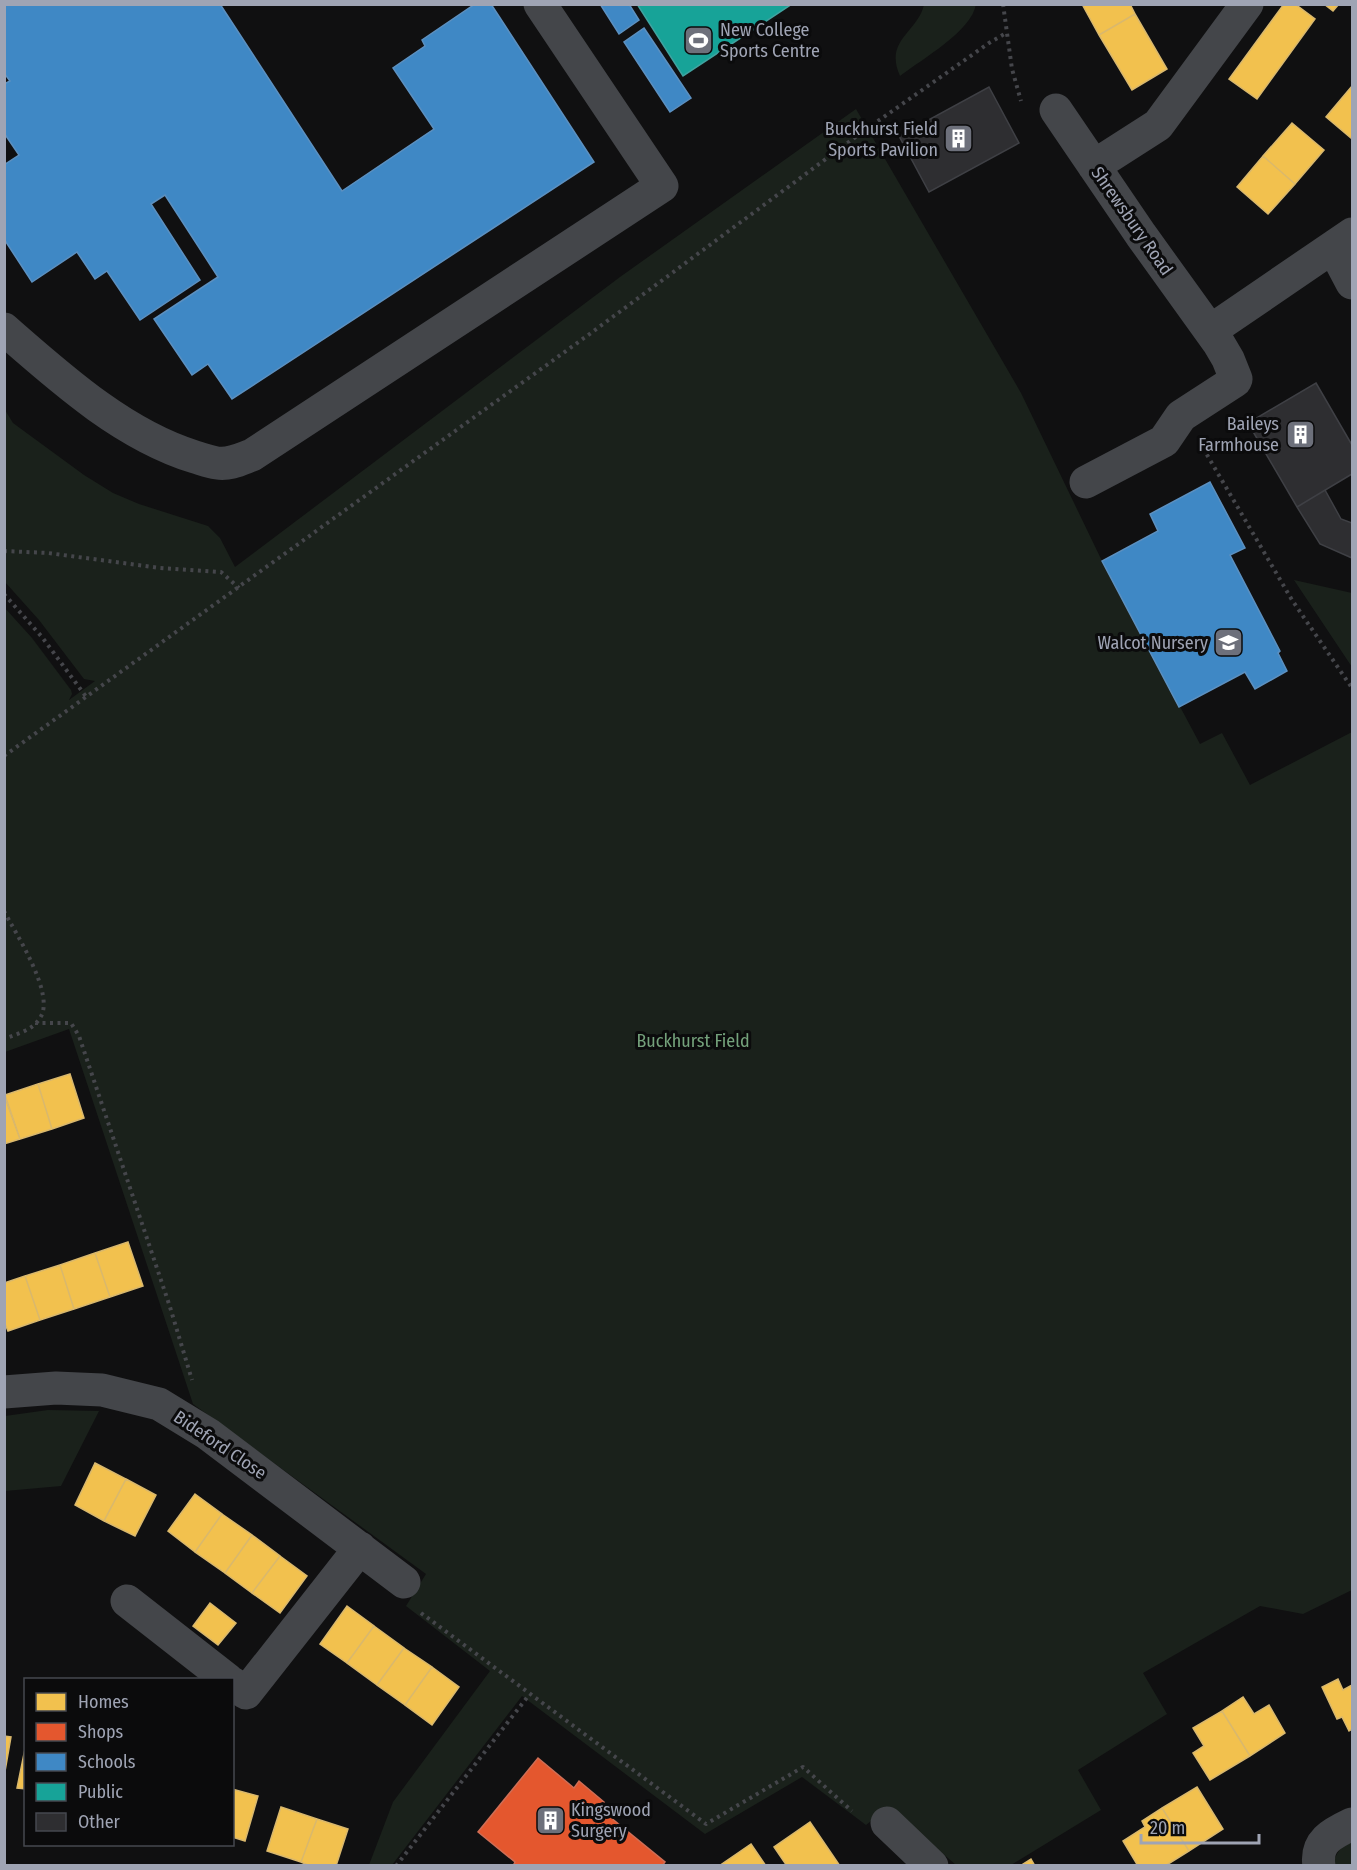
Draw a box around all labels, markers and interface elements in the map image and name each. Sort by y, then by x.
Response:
place label: New College Sports Centre [720,19,820,62]
sports icon: New College Sports Centre [683,24,715,56]
place label: Buckhurst Field Sports Pavilion [825,118,938,161]
building icon: Buckhurst Field Sports Pavilion [943,123,975,155]
street label: Shrewsbury Road [1086,163,1178,279]
place label: Baileys Farmhouse [1198,413,1279,456]
building icon: Baileys Farmhouse [1284,418,1316,450]
school or university icon: Walcot Nursery [1213,627,1245,659]
place label: Walcot Nursery [1098,632,1208,654]
park label: Buckhurst Field [636,1030,750,1052]
street label: Bideford Close [169,1406,271,1484]
legend [24,1678,234,1846]
text: Homes [78,1691,129,1713]
text: Shops [78,1721,123,1743]
text: Schools [78,1751,136,1773]
text: Public [78,1781,123,1803]
place label: Kingswood Surgery [571,1799,651,1842]
building icon: Kingswood Surgery [534,1804,566,1836]
scale bar [1141,1807,1260,1845]
text: Other [78,1811,121,1833]
text: 20 m [1150,1817,1185,1839]

